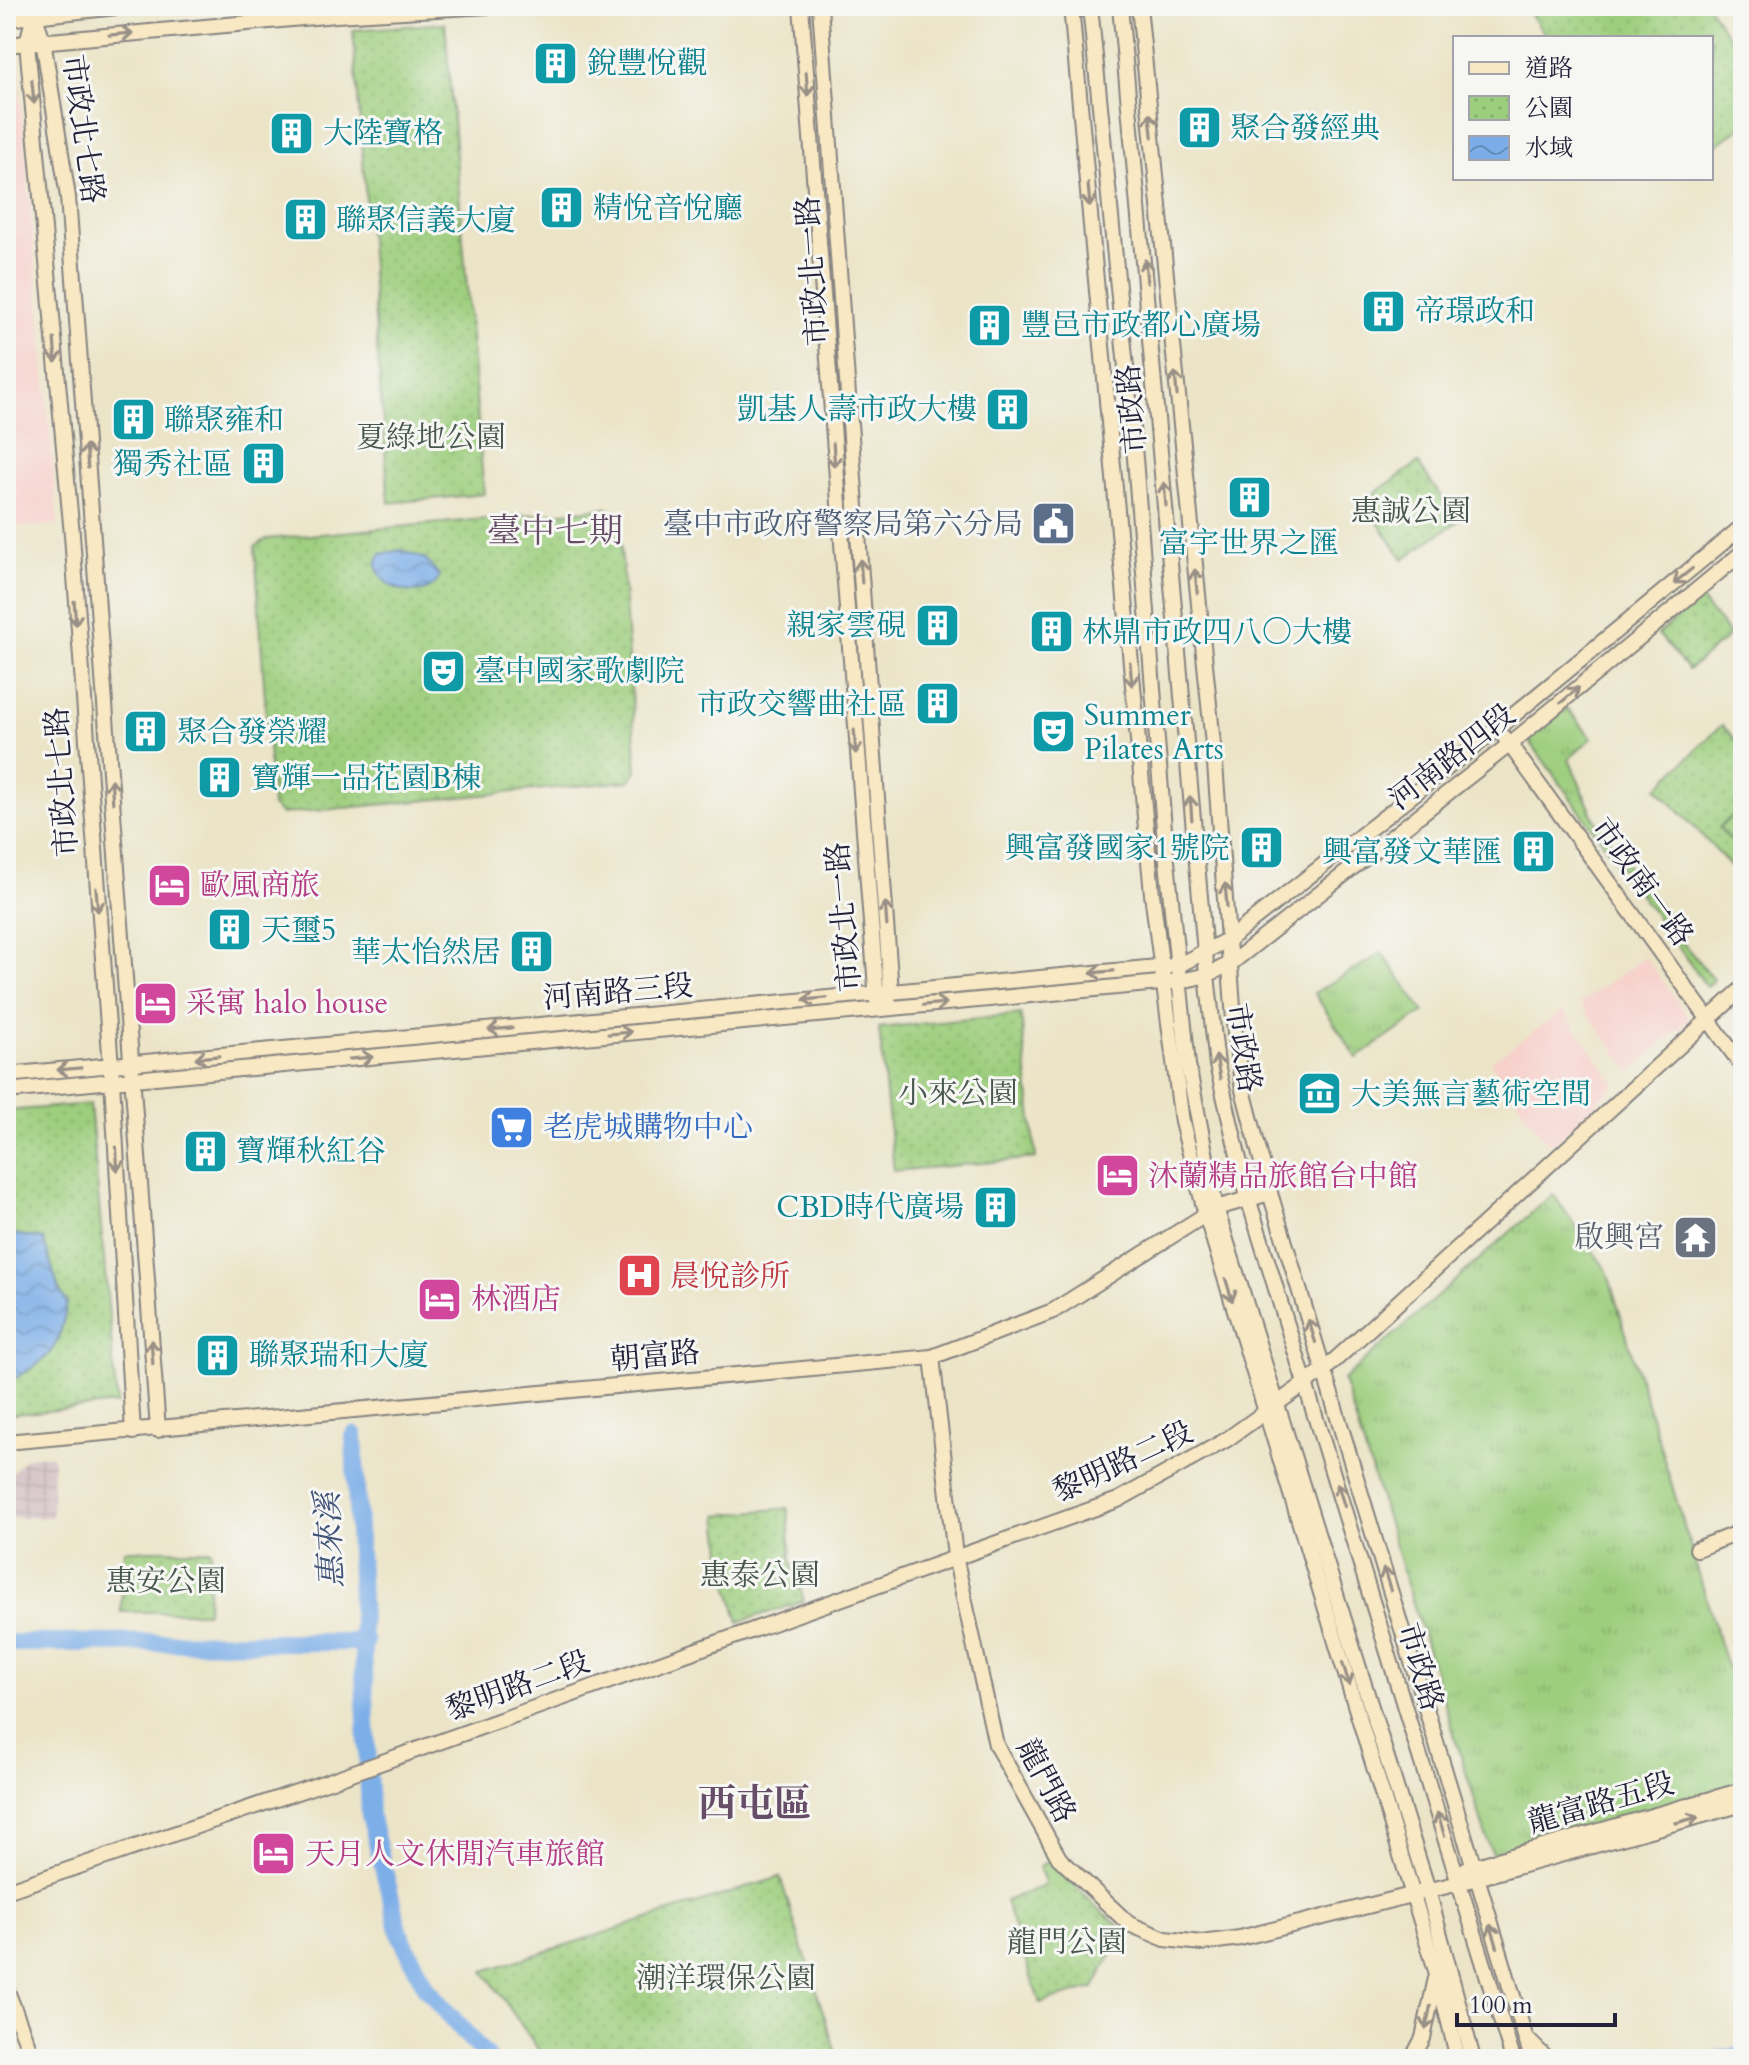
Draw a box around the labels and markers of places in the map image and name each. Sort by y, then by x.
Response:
building icon: 銳豐悅觀 [532,39,580,87]
place label: 銳豐悅觀 [587,43,707,84]
building icon: 聚合發經典 [1175,104,1223,152]
place label: 聚合發經典 [1230,108,1380,149]
building icon: 大陸寶格 [268,109,316,157]
place label: 大陸寶格 [323,113,443,154]
building icon: 精悅音悅廳 [538,184,586,232]
place label: 精悅音悅廳 [593,188,743,229]
building icon: 聯聚信義大廈 [281,196,329,244]
place label: 聯聚信義大廈 [336,200,516,241]
building icon: 帝璟政和 [1360,287,1408,335]
place label: 帝璟政和 [1415,291,1535,332]
building icon: 豐邑市政都心廣場 [966,301,1014,349]
place label: 豐邑市政都心廣場 [1021,305,1261,346]
building icon: 凱基人壽市政大樓 [984,385,1032,433]
place label: 凱基人壽市政大樓 [737,389,977,430]
building icon: 聯聚雍和 [109,396,157,444]
place label: 聯聚雍和 [164,400,284,441]
building icon: 獨秀社區 [240,440,288,488]
place label: 獨秀社區 [113,444,233,485]
building icon: 富宇世界之匯 [1225,473,1273,521]
public building icon: 臺中市政府警察局第六分局 [1030,500,1078,548]
place label: 臺中市政府警察局第六分局 [663,504,1023,545]
place label: 富宇世界之匯 [1159,523,1339,564]
building icon: 親家雲硯 [913,601,961,649]
place label: 親家雲硯 [786,605,906,646]
building icon: 林鼎市政四八〇大樓 [1027,608,1075,656]
place label: 林鼎市政四八〇大樓 [1082,612,1352,653]
theatre icon: 臺中國家歌劇院 [420,647,468,695]
place label: 臺中國家歌劇院 [475,651,685,692]
building icon: 市政交響曲社區 [914,680,962,728]
place label: 市政交響曲社區 [697,684,907,725]
place label: Summer Pilates Arts [1084,695,1224,770]
building icon: 聚合發榮耀 [122,708,170,756]
theatre icon: Summer Pilates Arts [1029,708,1077,756]
place label: 聚合發榮耀 [177,712,327,753]
building icon: 寶輝一品花園B棟 [196,754,244,802]
place label: 寶輝一品花園B棟 [251,758,481,799]
building icon: 興富發國家1號院 [1237,824,1285,872]
place label: 興富發國家1號院 [1005,828,1230,869]
building icon: 興富發文華匯 [1509,828,1557,876]
place label: 興富發文華匯 [1322,832,1502,873]
hotel icon: 歐風商旅 [145,861,193,909]
place label: 歐風商旅 [200,865,320,906]
building icon: 天璽5 [206,906,254,954]
place label: 天璽5 [261,910,336,951]
building icon: 華太怡然居 [508,928,556,976]
place label: 華太怡然居 [351,932,501,973]
hotel icon: 采寓 halo house [131,979,179,1027]
place label: 采寓 halo house [186,983,388,1024]
museum icon: 大美無言藝術空間 [1296,1070,1344,1118]
place label: 大美無言藝術空間 [1351,1074,1591,1115]
supermarket icon: 老虎城購物中心 [488,1103,536,1151]
place label: 老虎城購物中心 [543,1107,753,1148]
building icon: 寶輝秋紅谷 [181,1127,229,1175]
place label: 寶輝秋紅谷 [236,1131,386,1172]
hotel icon: 沐蘭精品旅館台中館 [1093,1152,1141,1200]
place label: 沐蘭精品旅館台中館 [1148,1156,1418,1197]
building icon: CBD時代廣場 [971,1183,1019,1231]
place label: CBD時代廣場 [776,1187,964,1228]
temple icon: 啟興宮 [1671,1213,1719,1261]
place label: 啟興宮 [1574,1217,1664,1258]
hospital icon: 晨悅診所 [615,1252,663,1300]
place label: 晨悅診所 [670,1256,790,1297]
hotel icon: 林酒店 [416,1275,464,1323]
place label: 林酒店 [471,1279,561,1320]
building icon: 聯聚瑞和大廈 [194,1331,242,1379]
place label: 聯聚瑞和大廈 [249,1335,429,1376]
hotel icon: 天月人文休閒汽車旅館 [250,1830,298,1878]
place label: 天月人文休閒汽車旅館 [305,1834,605,1875]

